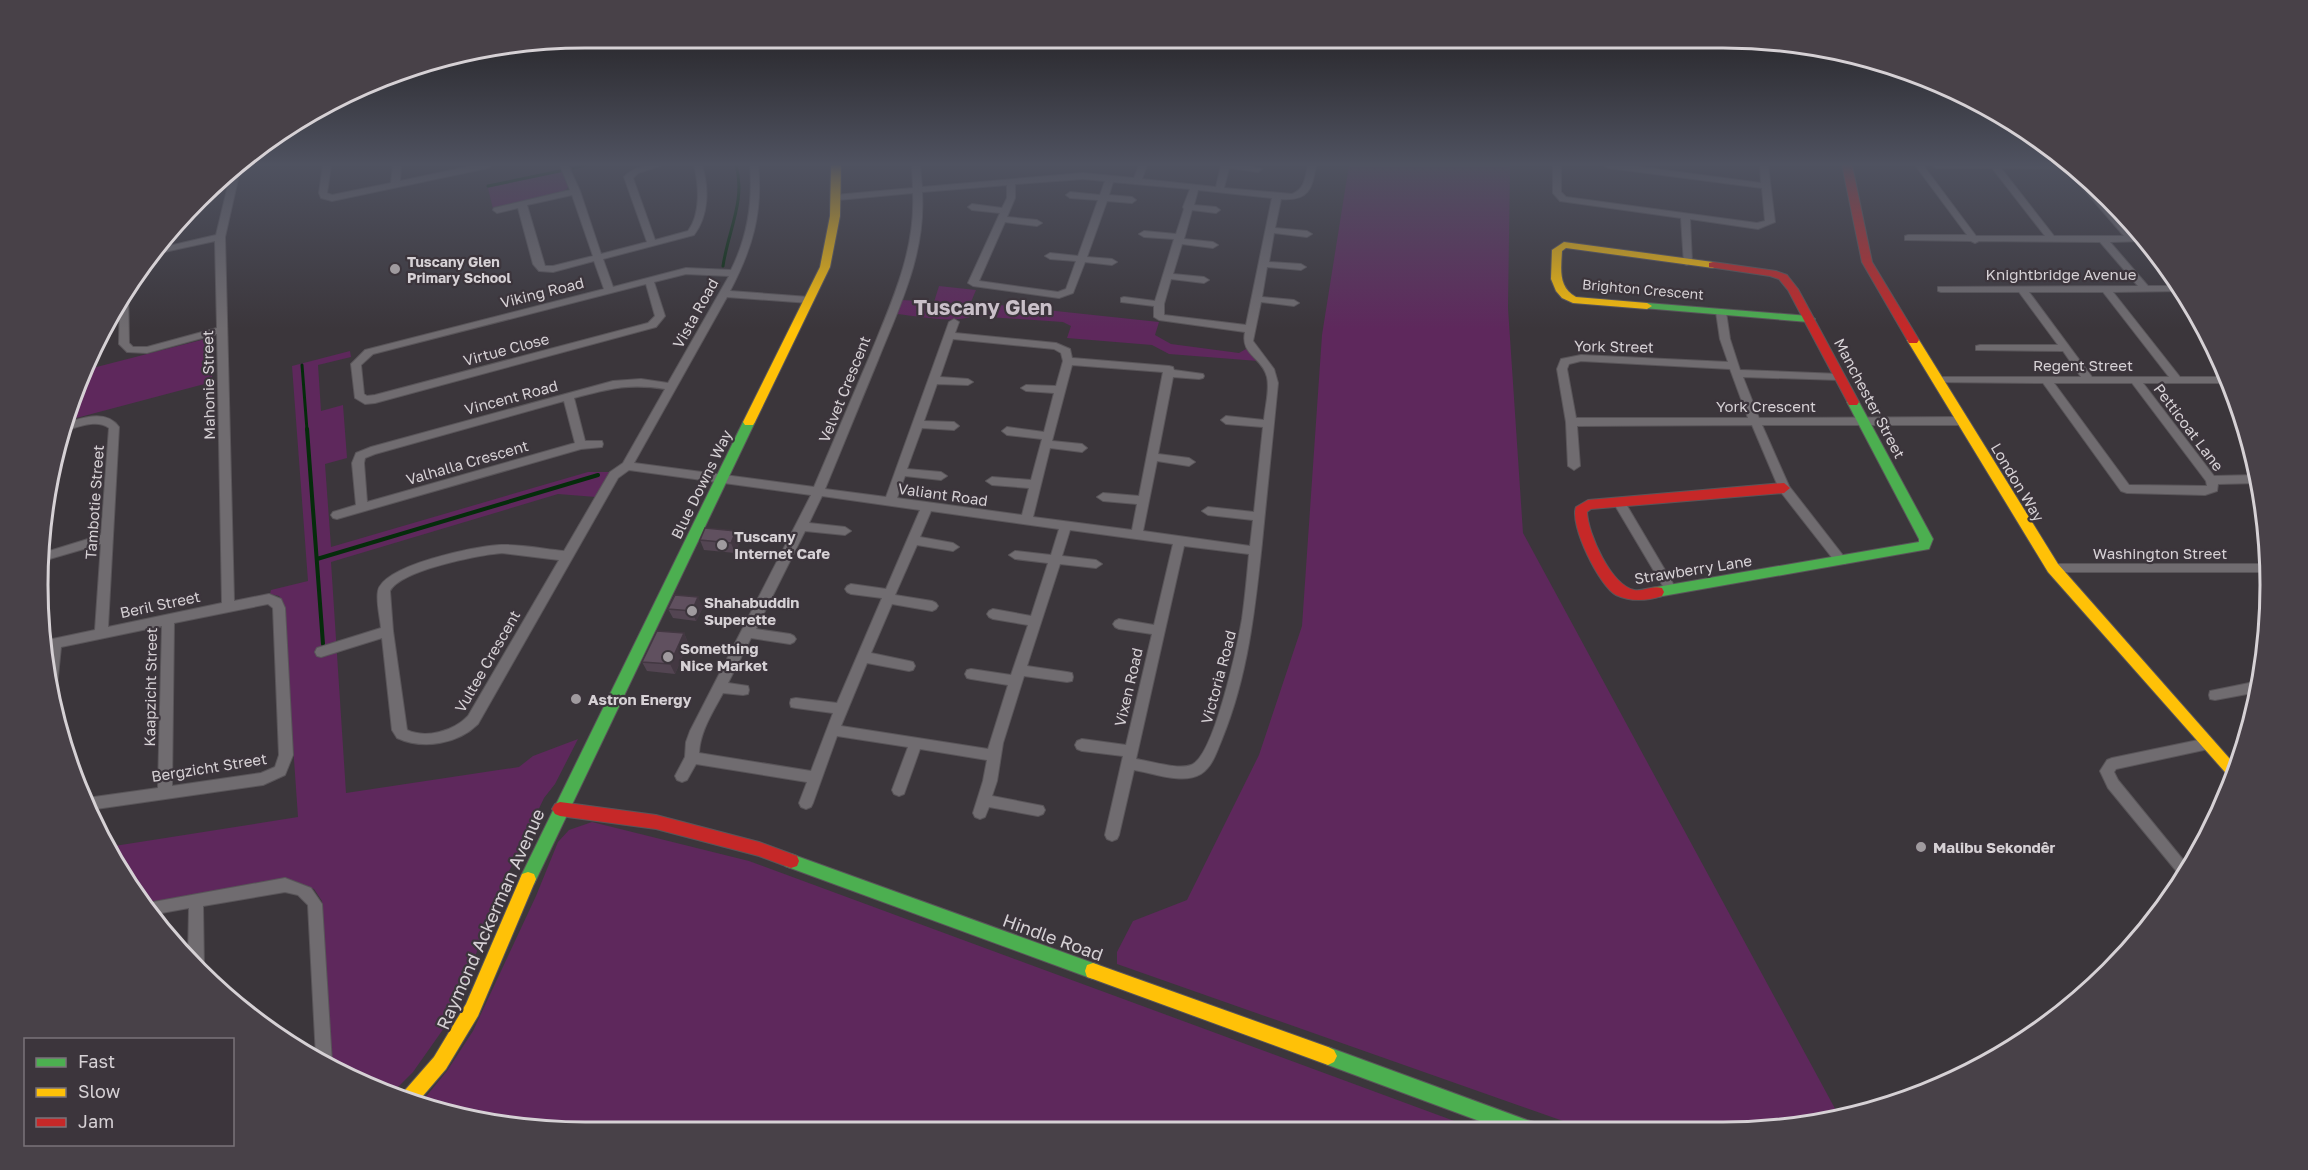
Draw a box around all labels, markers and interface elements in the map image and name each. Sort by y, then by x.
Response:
place label: Tuscany Glen Primary School [407,253,511,286]
marker: Tuscany Glen Primary School [388,262,402,276]
street label: Knightbridge Avenue [1986,265,2137,283]
street label: Viking Road [498,273,586,311]
street label: Vista Road [668,275,722,351]
street label: Brighton Crescent [1581,275,1705,303]
district label: Tuscany Glen [913,294,1053,320]
street label: Virtue Close [461,329,551,369]
street label: Mahonie Street [198,330,218,440]
street label: Velvet Crescent [814,333,874,445]
street label: Manchester Street [1831,335,1909,461]
street label: York Street [1574,336,1654,356]
street label: Regent Street [2033,356,2133,374]
street label: Vincent Road [462,376,560,418]
street label: Petticoat Lane [2150,380,2228,474]
street label: York Crescent [1716,397,1816,415]
street label: Blue Downs Way [667,426,735,542]
street label: Valhalla Crescent [404,436,530,488]
street label: London Way [1988,440,2049,525]
street label: Tambotie Street [81,444,107,560]
street label: Valiant Road [897,479,989,509]
place label: Tuscany Internet Cafe [734,527,830,562]
marker: Tuscany Internet Cafe [715,538,729,552]
street label: Washington Street [2093,544,2227,562]
street label: Strawberry Lane [1633,551,1753,587]
street label: Beril Street [118,587,202,621]
place label: Shahabuddin Superette [704,593,799,628]
marker: Shahabuddin Superette [685,604,699,618]
street label: Vultee Crescent [451,607,523,715]
street label: Kaapzicht Street [140,627,160,747]
street label: Victoria Road [1197,628,1239,726]
place label: Something Nice Market [680,639,768,674]
street label: Vixen Road [1110,646,1146,728]
marker: Something Nice Market [661,650,675,664]
place label: Astron Energy [588,690,691,708]
marker: Astron Energy [569,692,583,706]
street label: Bergzicht Street [150,749,268,785]
street label: Raymond Ackerman Avenue [431,805,549,1033]
place label: Malibu Sekondêr [1933,838,2056,856]
marker: Malibu Sekondêr [1914,840,1928,854]
street label: Hindle Road [1000,909,1106,965]
legend [24,1038,234,1146]
text: Fast [78,1050,115,1072]
text: Slow [78,1080,121,1102]
text: Jam [78,1110,114,1132]

